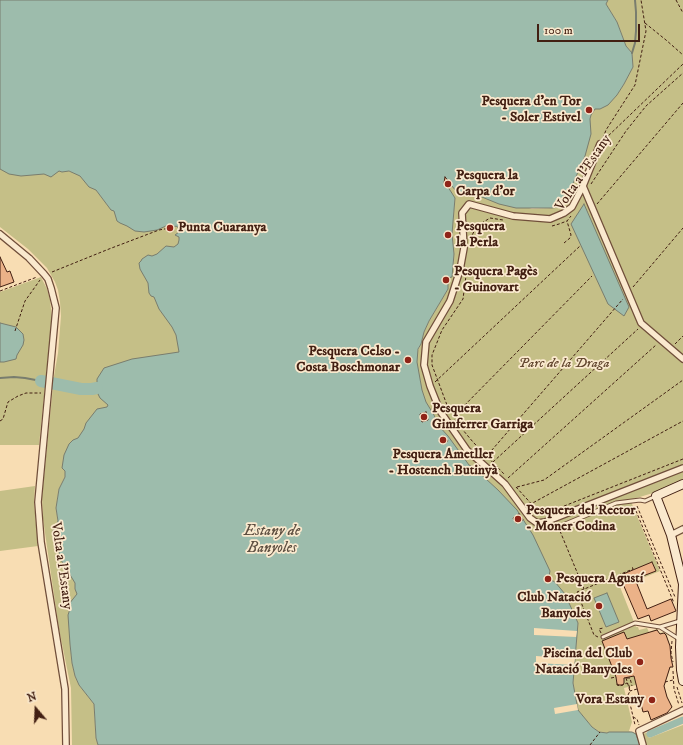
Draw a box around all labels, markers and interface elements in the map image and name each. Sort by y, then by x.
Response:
scale bar [539,16,642,42]
text: 100 m [544,23,573,38]
place label: Pesquera d'en Tor - Soler Estivel [481,94,581,126]
marker: Pesquera d'en Tor - Soler Estivel [584,105,594,115]
street label: Volta a l'Estany [552,132,616,214]
place label: Pesquera la Carpa d'or [456,168,518,200]
marker: Pesquera la Carpa d'or [443,179,453,189]
place label: Pesquera la Perla [456,219,505,252]
place label: Punta Cuaranya [178,220,267,236]
marker: Punta Cuaranya [165,223,175,233]
marker: Pesquera la Perla [443,230,453,240]
place label: Pesquera Pagès - Guinovart [454,264,537,296]
marker: Pesquera Pagès - Guinovart [441,275,451,285]
place label: Pesquera Celso - Costa Boschmonar [296,344,400,376]
marker: Pesquera Celso - Costa Boschmonar [403,355,413,365]
park label: Parc de la Draga [518,356,610,372]
place label: Pesquera Gimferrer Garriga [432,401,533,434]
marker: Pesquera Gimferrer Garriga [419,412,429,422]
marker: Pesquera Ametller - Hostench Butinyà [438,435,448,445]
place label: Pesquera Ametller - Hostench Butinyà [388,447,498,480]
place label: Pesquera del Rector - Moner Codina [526,503,636,536]
marker: Pesquera del Rector - Moner Codina [513,514,523,524]
street label: Volta a l'Estany [47,521,75,611]
water label: Estany de Banyoles [244,523,300,558]
place label: Pesquera Agustí [556,571,643,587]
marker: Pesquera Agustí [543,574,553,584]
place label: Club Natació Banyoles [517,590,591,622]
marker: Club Natació Banyoles [594,601,604,611]
place label: Piscina del Club Natació Banyoles [535,646,632,678]
marker: Piscina del Club Natació Banyoles [635,657,645,667]
north arrow [16,689,56,729]
text: N [26,690,39,706]
place label: Vora Estany [576,692,644,708]
marker: Vora Estany [647,695,657,705]

